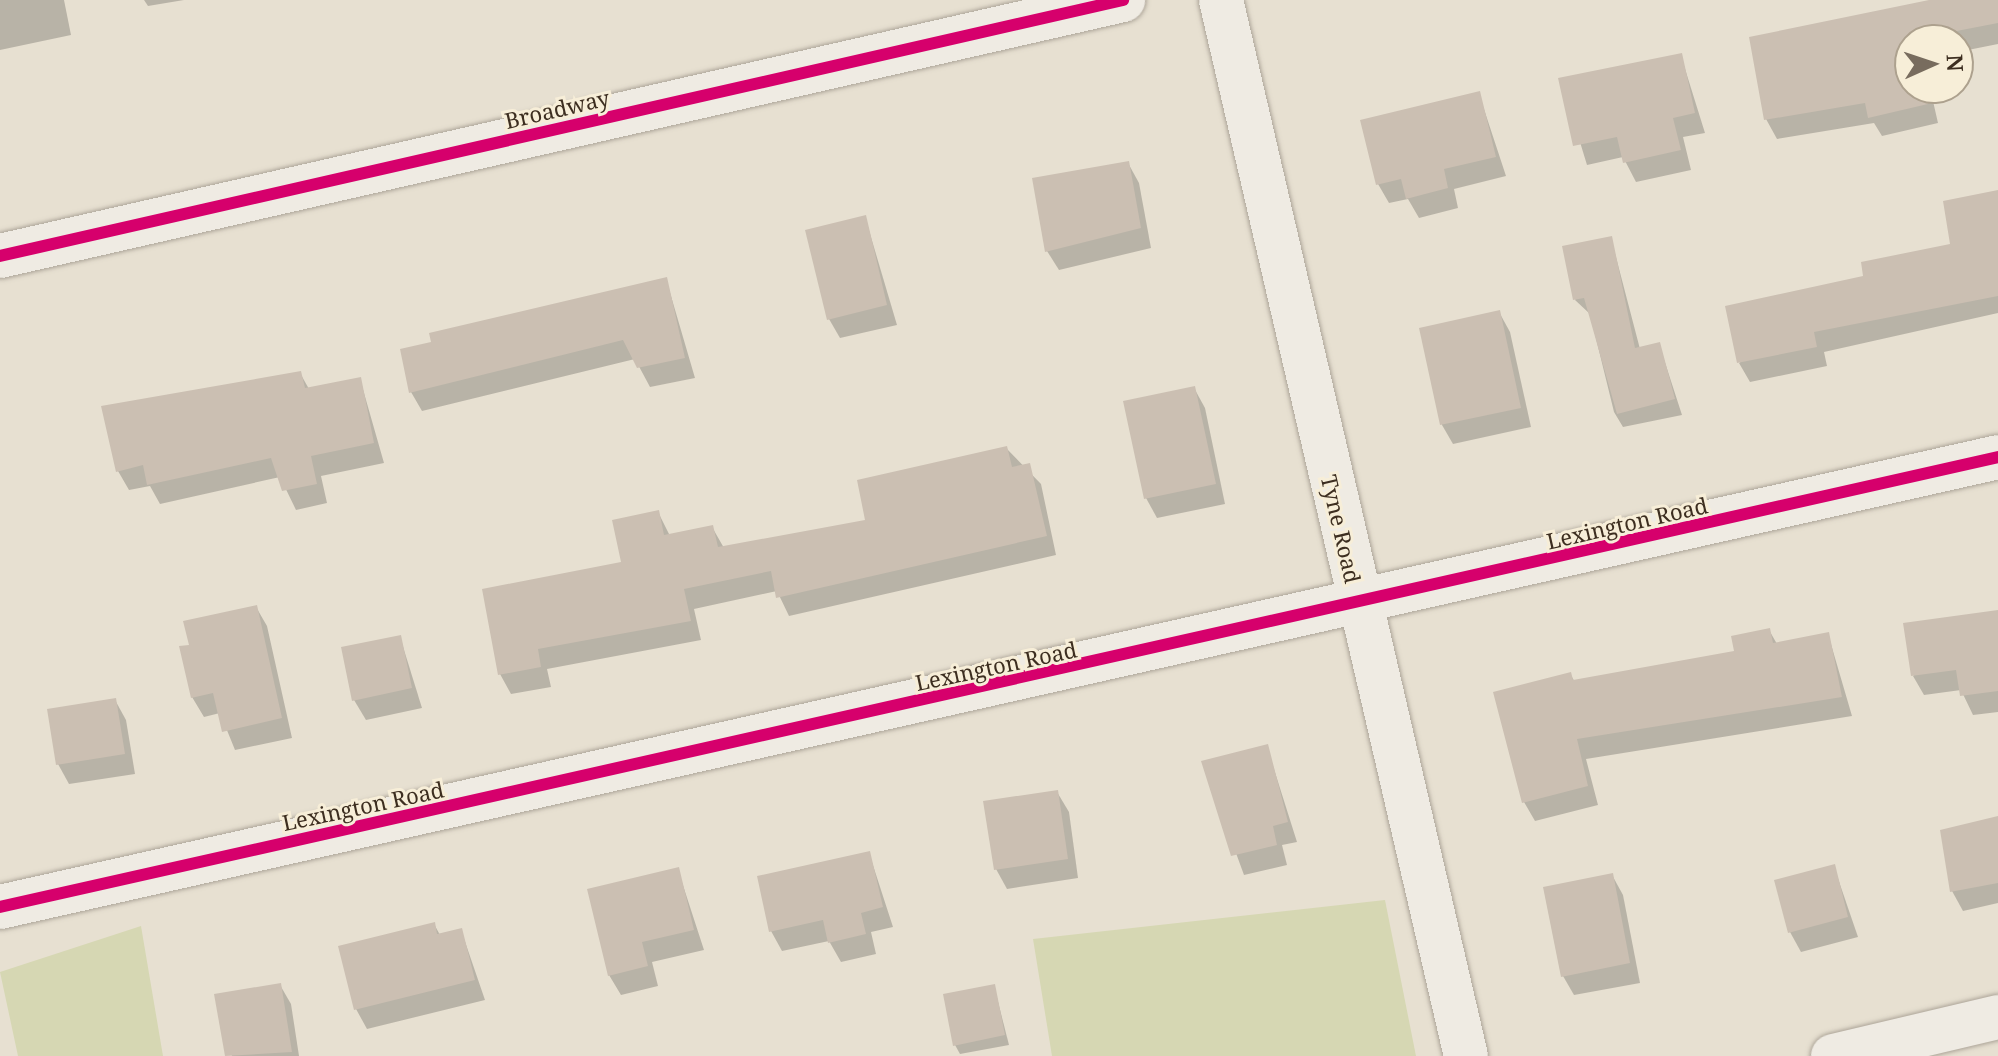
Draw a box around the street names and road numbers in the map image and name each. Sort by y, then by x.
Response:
street label: Broadway [502,84,612,134]
street label: Tyne Road [1316,472,1366,586]
street label: Lexington Road [1544,492,1710,554]
street label: Lexington Road [913,636,1079,696]
street label: Lexington Road [280,776,446,836]

